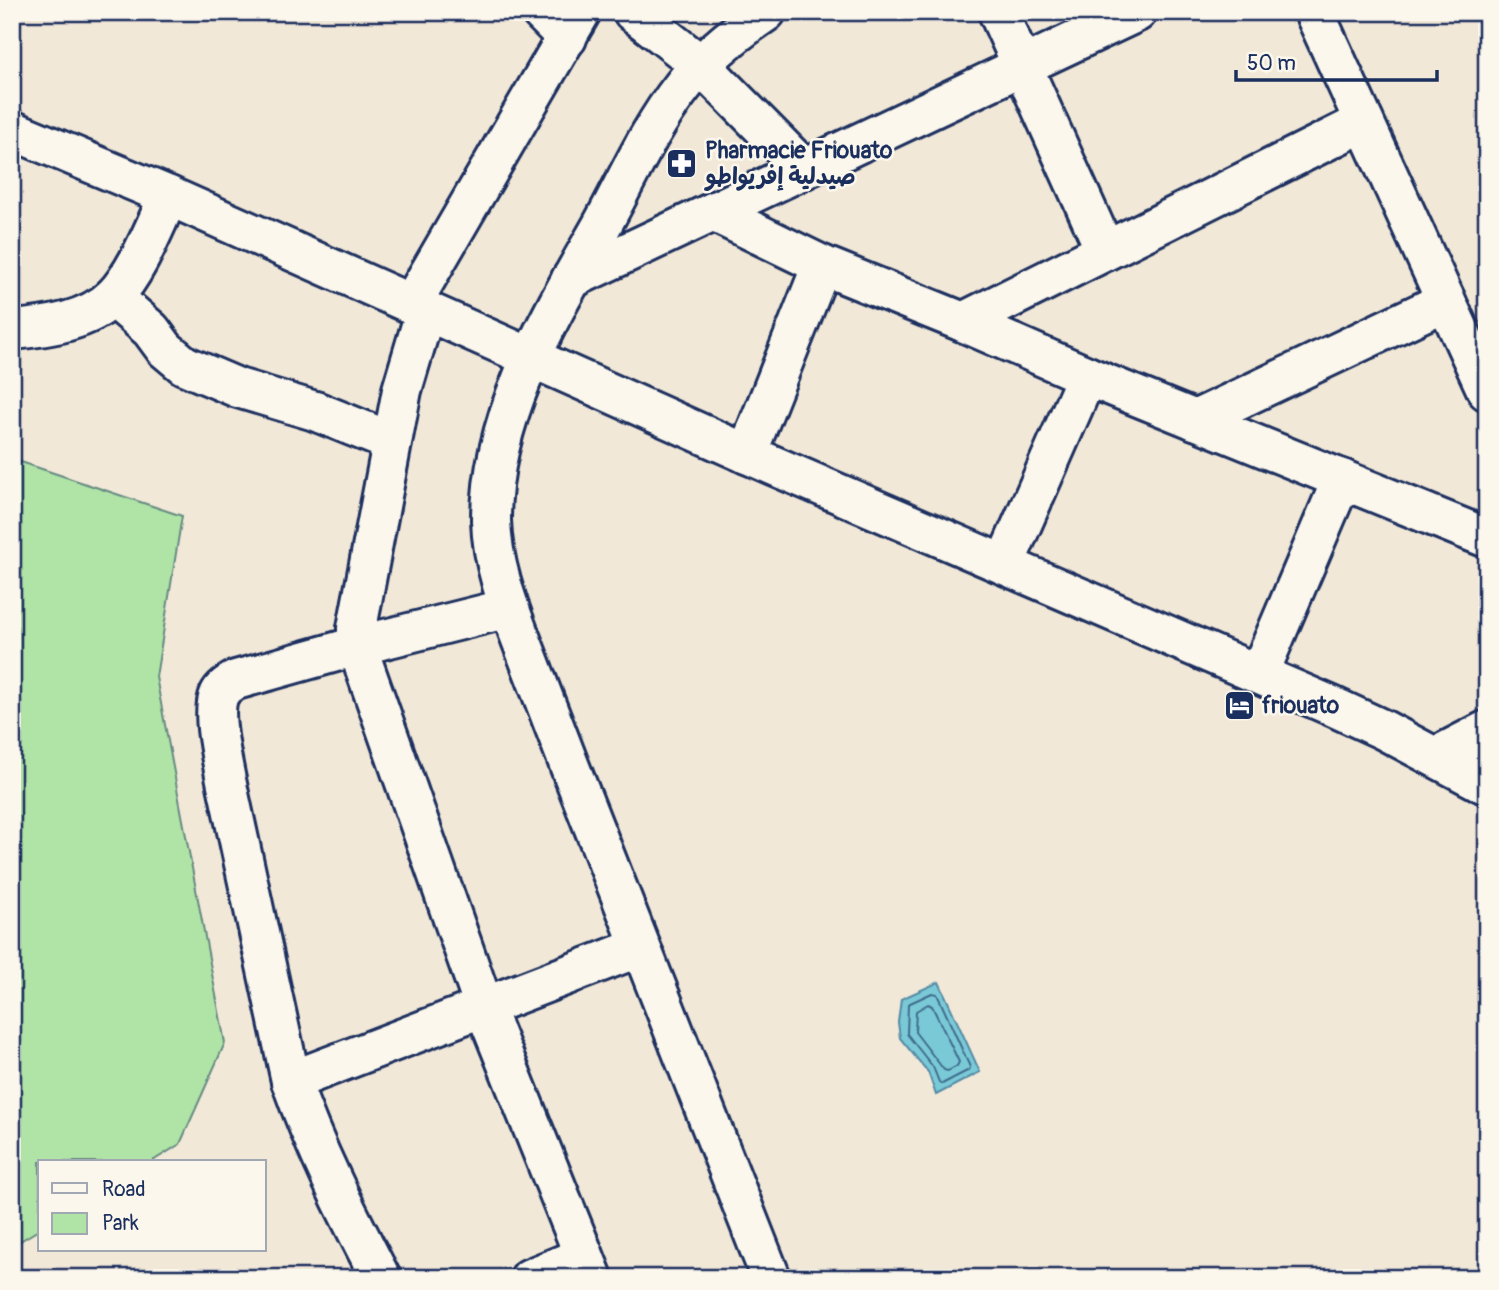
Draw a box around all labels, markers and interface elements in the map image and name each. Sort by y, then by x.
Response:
scale bar [1236,38,1438,82]
text: 50 m [1247,50,1296,77]
place label: Pharmacie Friouato صيدلية إفريواطو [704,136,893,191]
pharmacy icon: Pharmacie Friouato صيدلية إفريواطو [665,146,699,180]
hotel icon: friouato [1222,688,1256,722]
place label: friouato [1262,691,1340,720]
legend [38,1160,266,1252]
text: Road [102,1176,146,1203]
text: Park [102,1210,139,1237]

